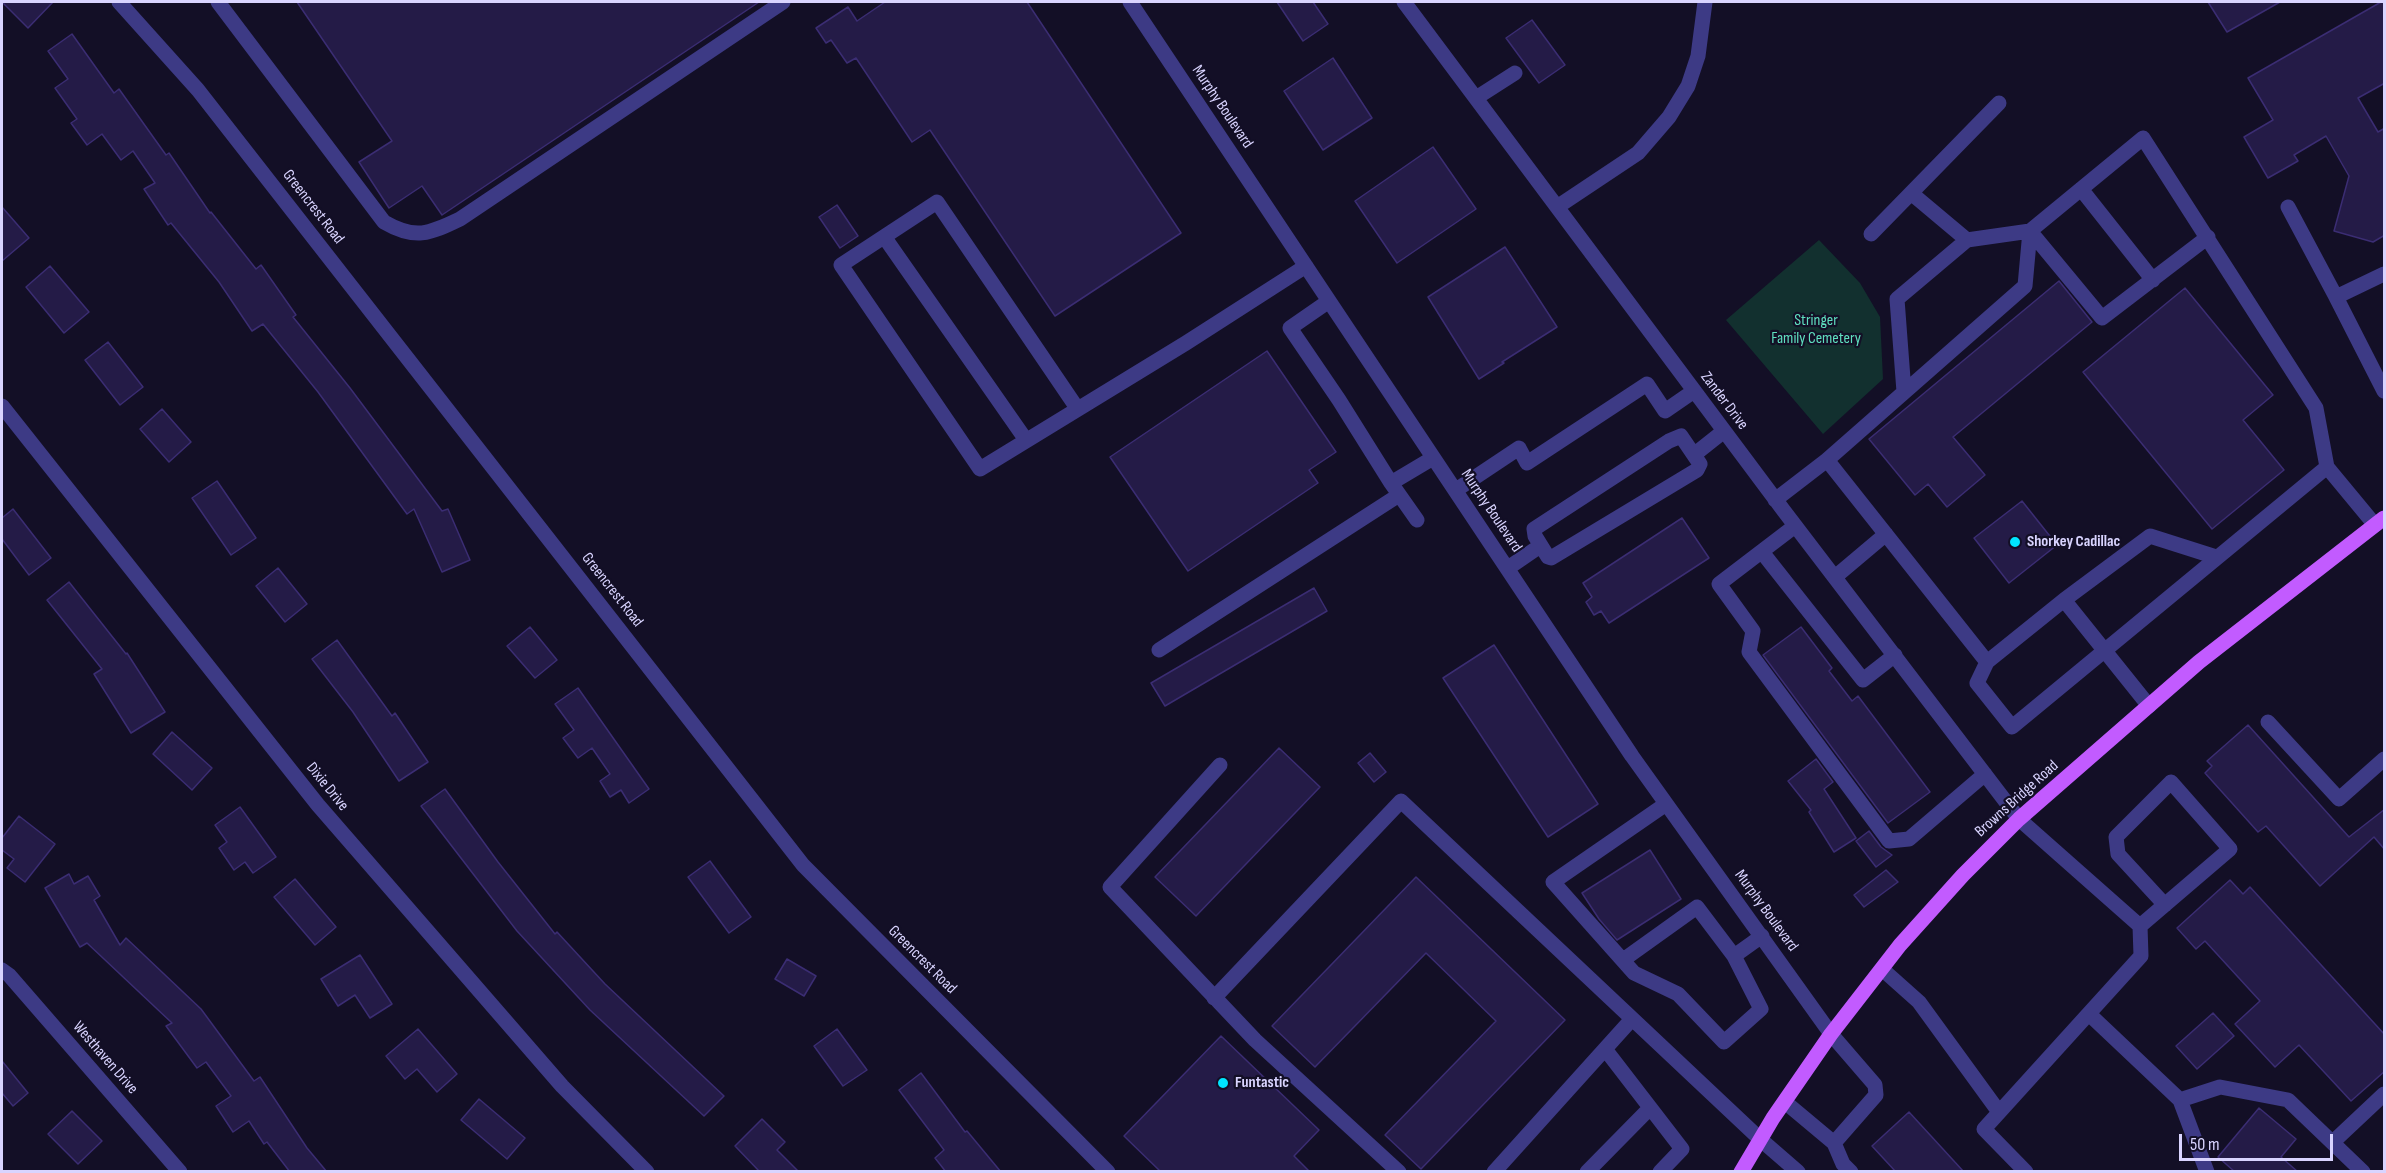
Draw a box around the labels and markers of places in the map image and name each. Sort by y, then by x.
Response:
place label: Shorkey Cadillac [2027,532,2120,552]
marker: Shorkey Cadillac [2008,535,2022,549]
place label: Funtastic [1235,1073,1289,1093]
marker: Funtastic [1216,1076,1230,1090]

